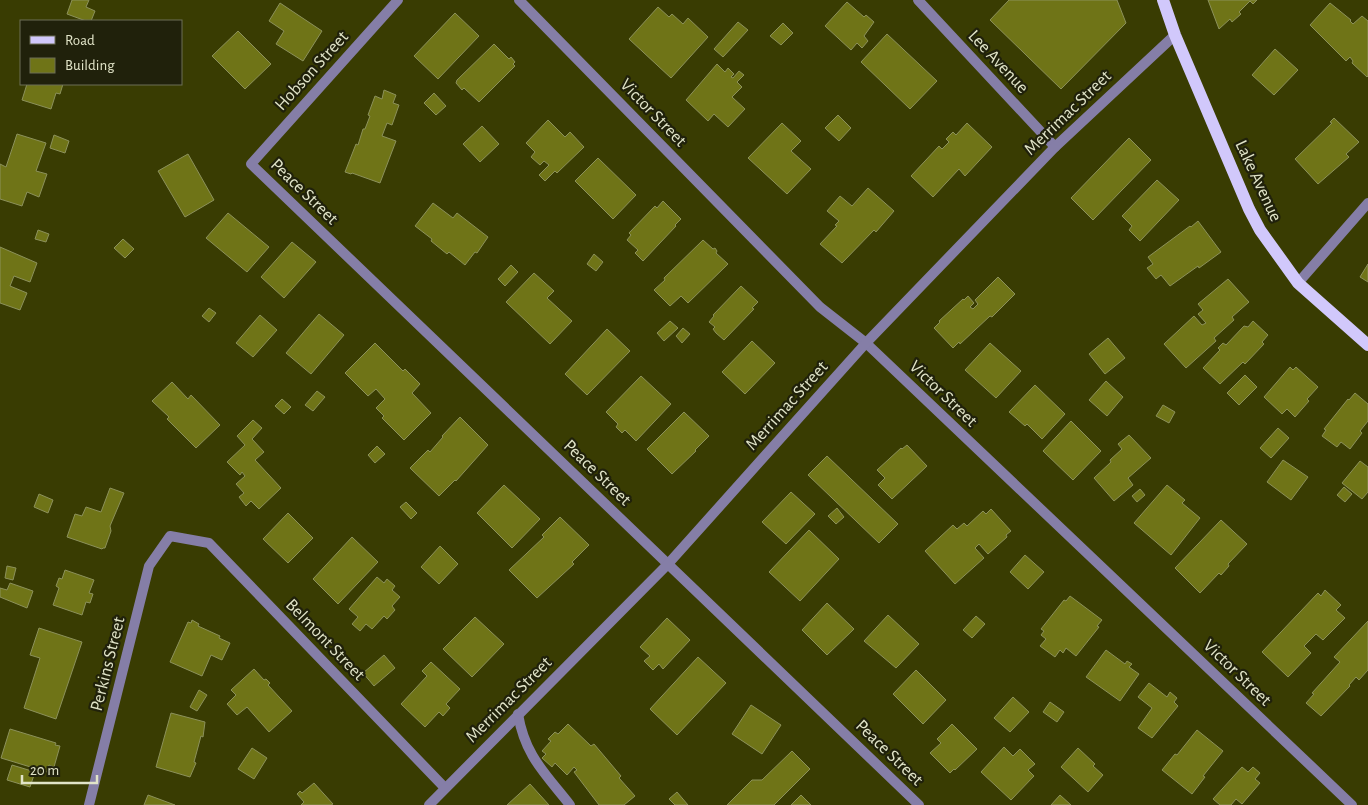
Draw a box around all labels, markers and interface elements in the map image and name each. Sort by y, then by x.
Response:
legend [20,20,182,85]
street label: Lee Avenue [964,27,1032,97]
street label: Hobson Street [272,28,352,114]
text: Road [65,33,95,48]
text: Building [65,58,115,73]
street label: Merrimac Street [1021,67,1115,159]
street label: Victor Street [616,76,690,151]
street label: Lake Avenue [1231,138,1285,224]
street label: Peace Street [267,156,341,228]
street label: Victor Street [906,357,981,431]
street label: Merrimac Street [742,358,832,454]
street label: Peace Street [560,437,634,509]
street label: Belmont Street [282,596,368,684]
street label: Perkins Street [88,615,128,713]
street label: Victor Street [1200,636,1275,710]
street label: Merrimac Street [463,653,556,746]
street label: Peace Street [852,717,926,789]
scale bar [22,752,98,784]
text: 20 m [30,763,59,778]

